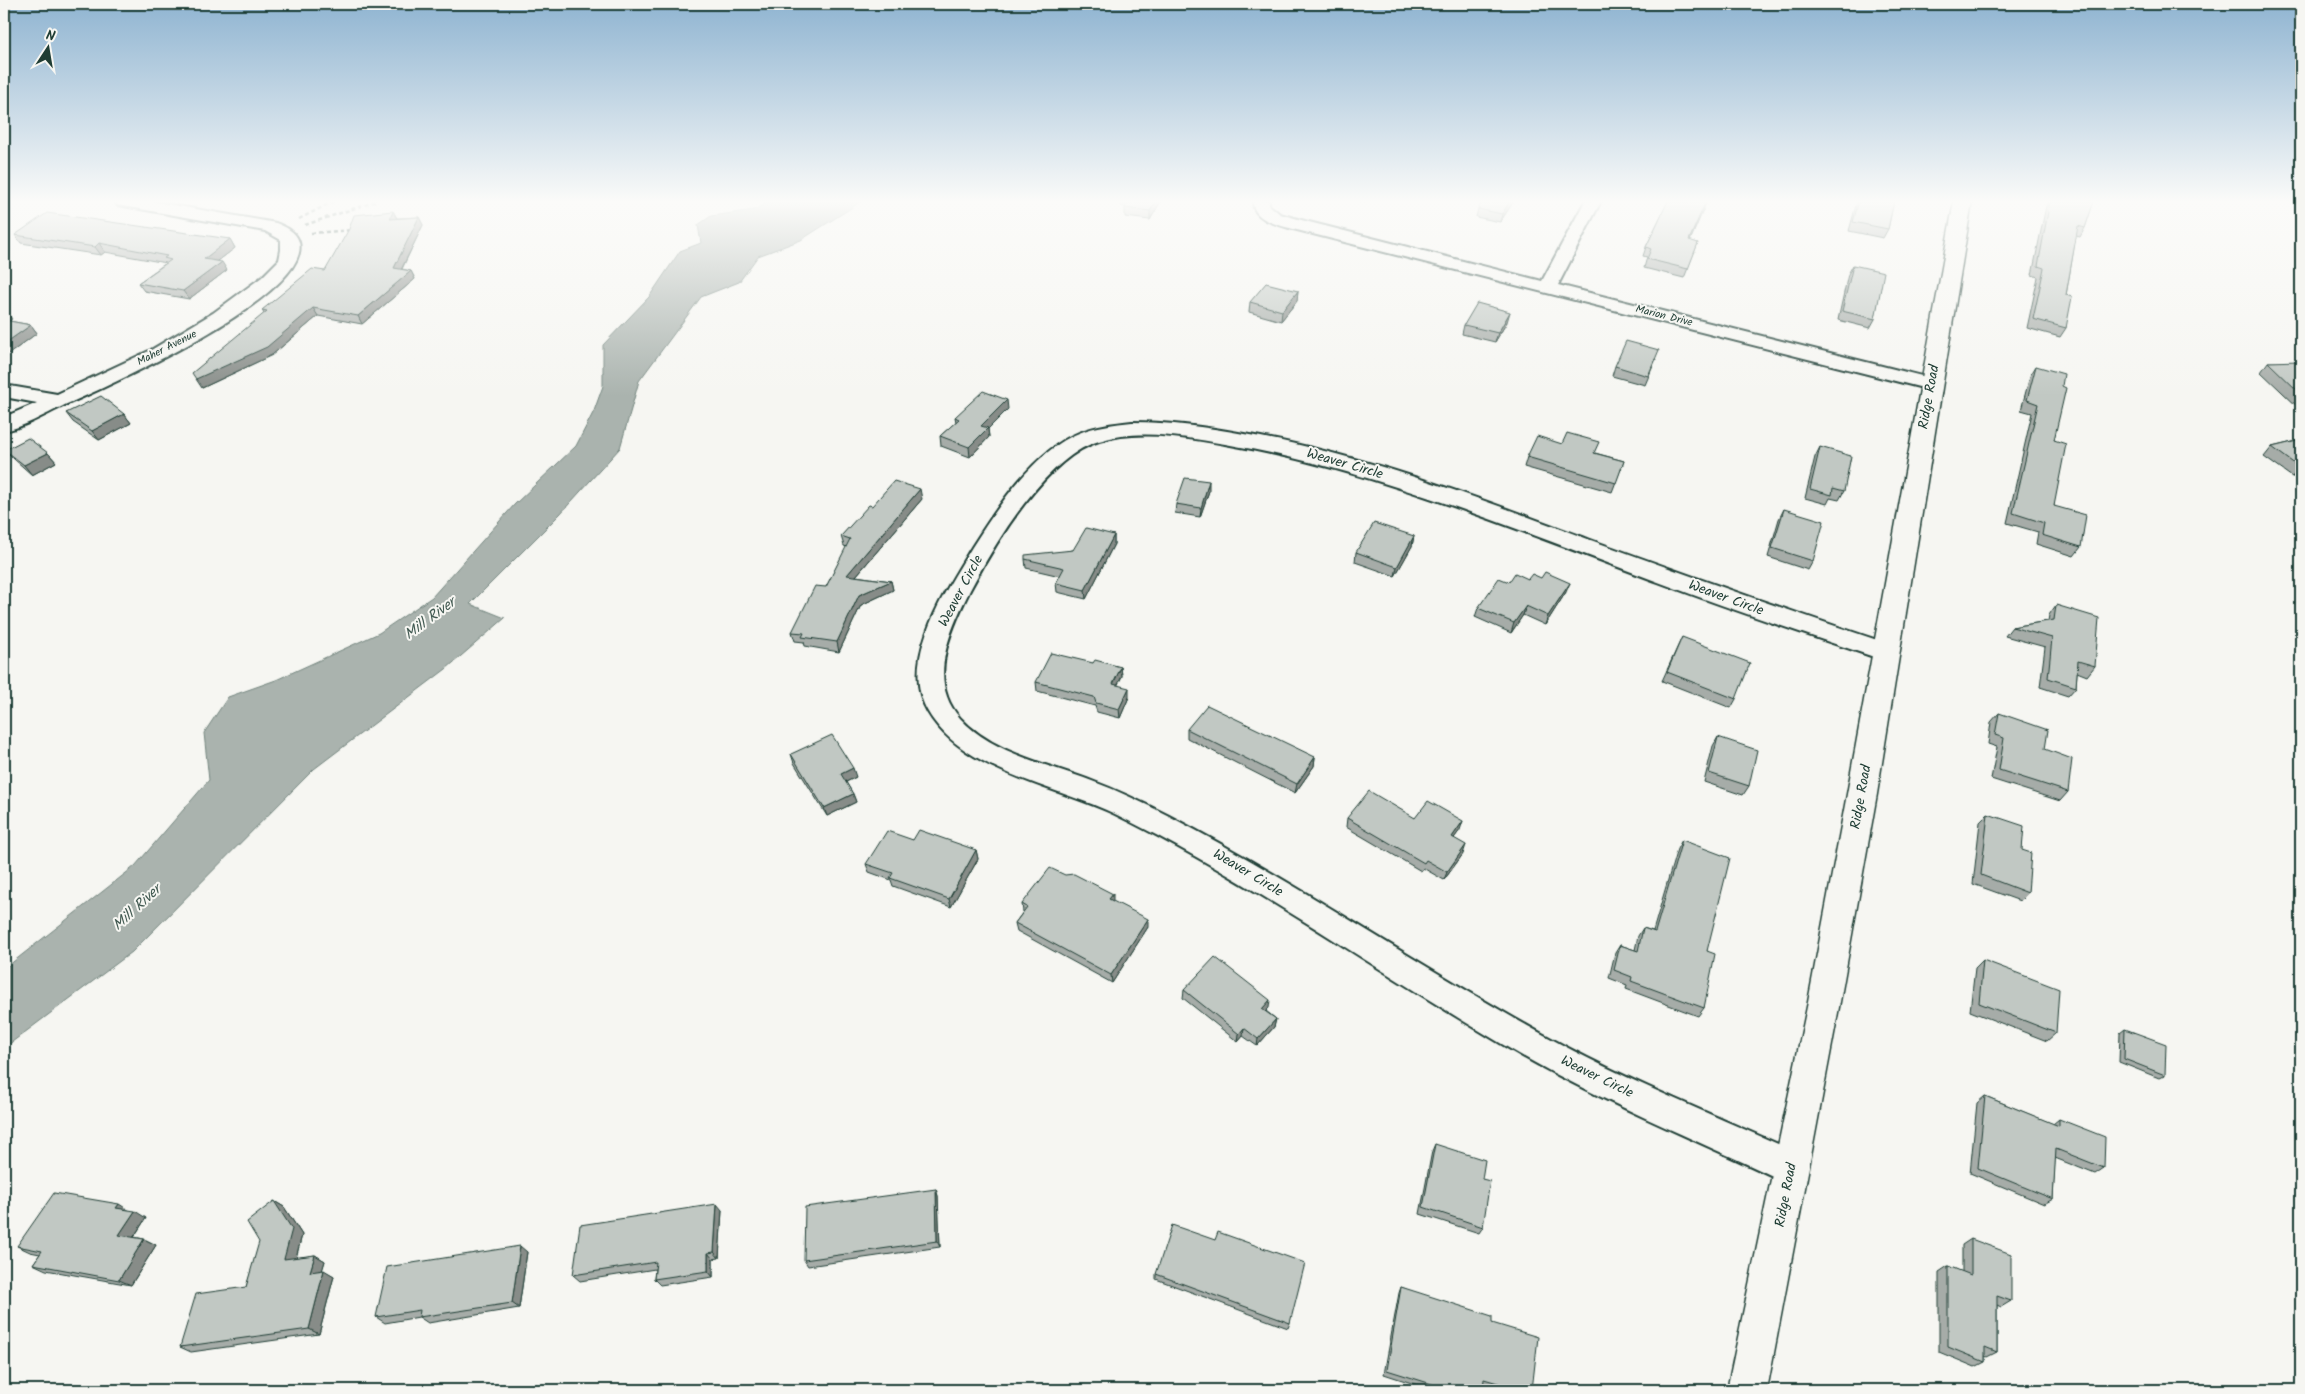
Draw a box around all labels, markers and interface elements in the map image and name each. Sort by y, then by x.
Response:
north arrow [22,22,72,72]
text: N [44,25,57,48]
street label: Marion Drive [1634,300,1695,332]
street label: Maher Avenue [134,325,200,371]
street label: Ridge Road [1913,362,1946,431]
street label: Weaver Circle [1304,443,1386,486]
street label: Weaver Circle [933,551,989,631]
street label: Weaver Circle [1685,574,1767,622]
water label: Mill River [399,590,463,646]
street label: Ridge Road [1845,762,1878,831]
street label: Weaver Circle [1209,843,1288,903]
water label: Mill River [107,877,169,937]
street label: Weaver Circle [1557,1050,1638,1104]
street label: Ridge Road [1769,1160,1803,1229]

